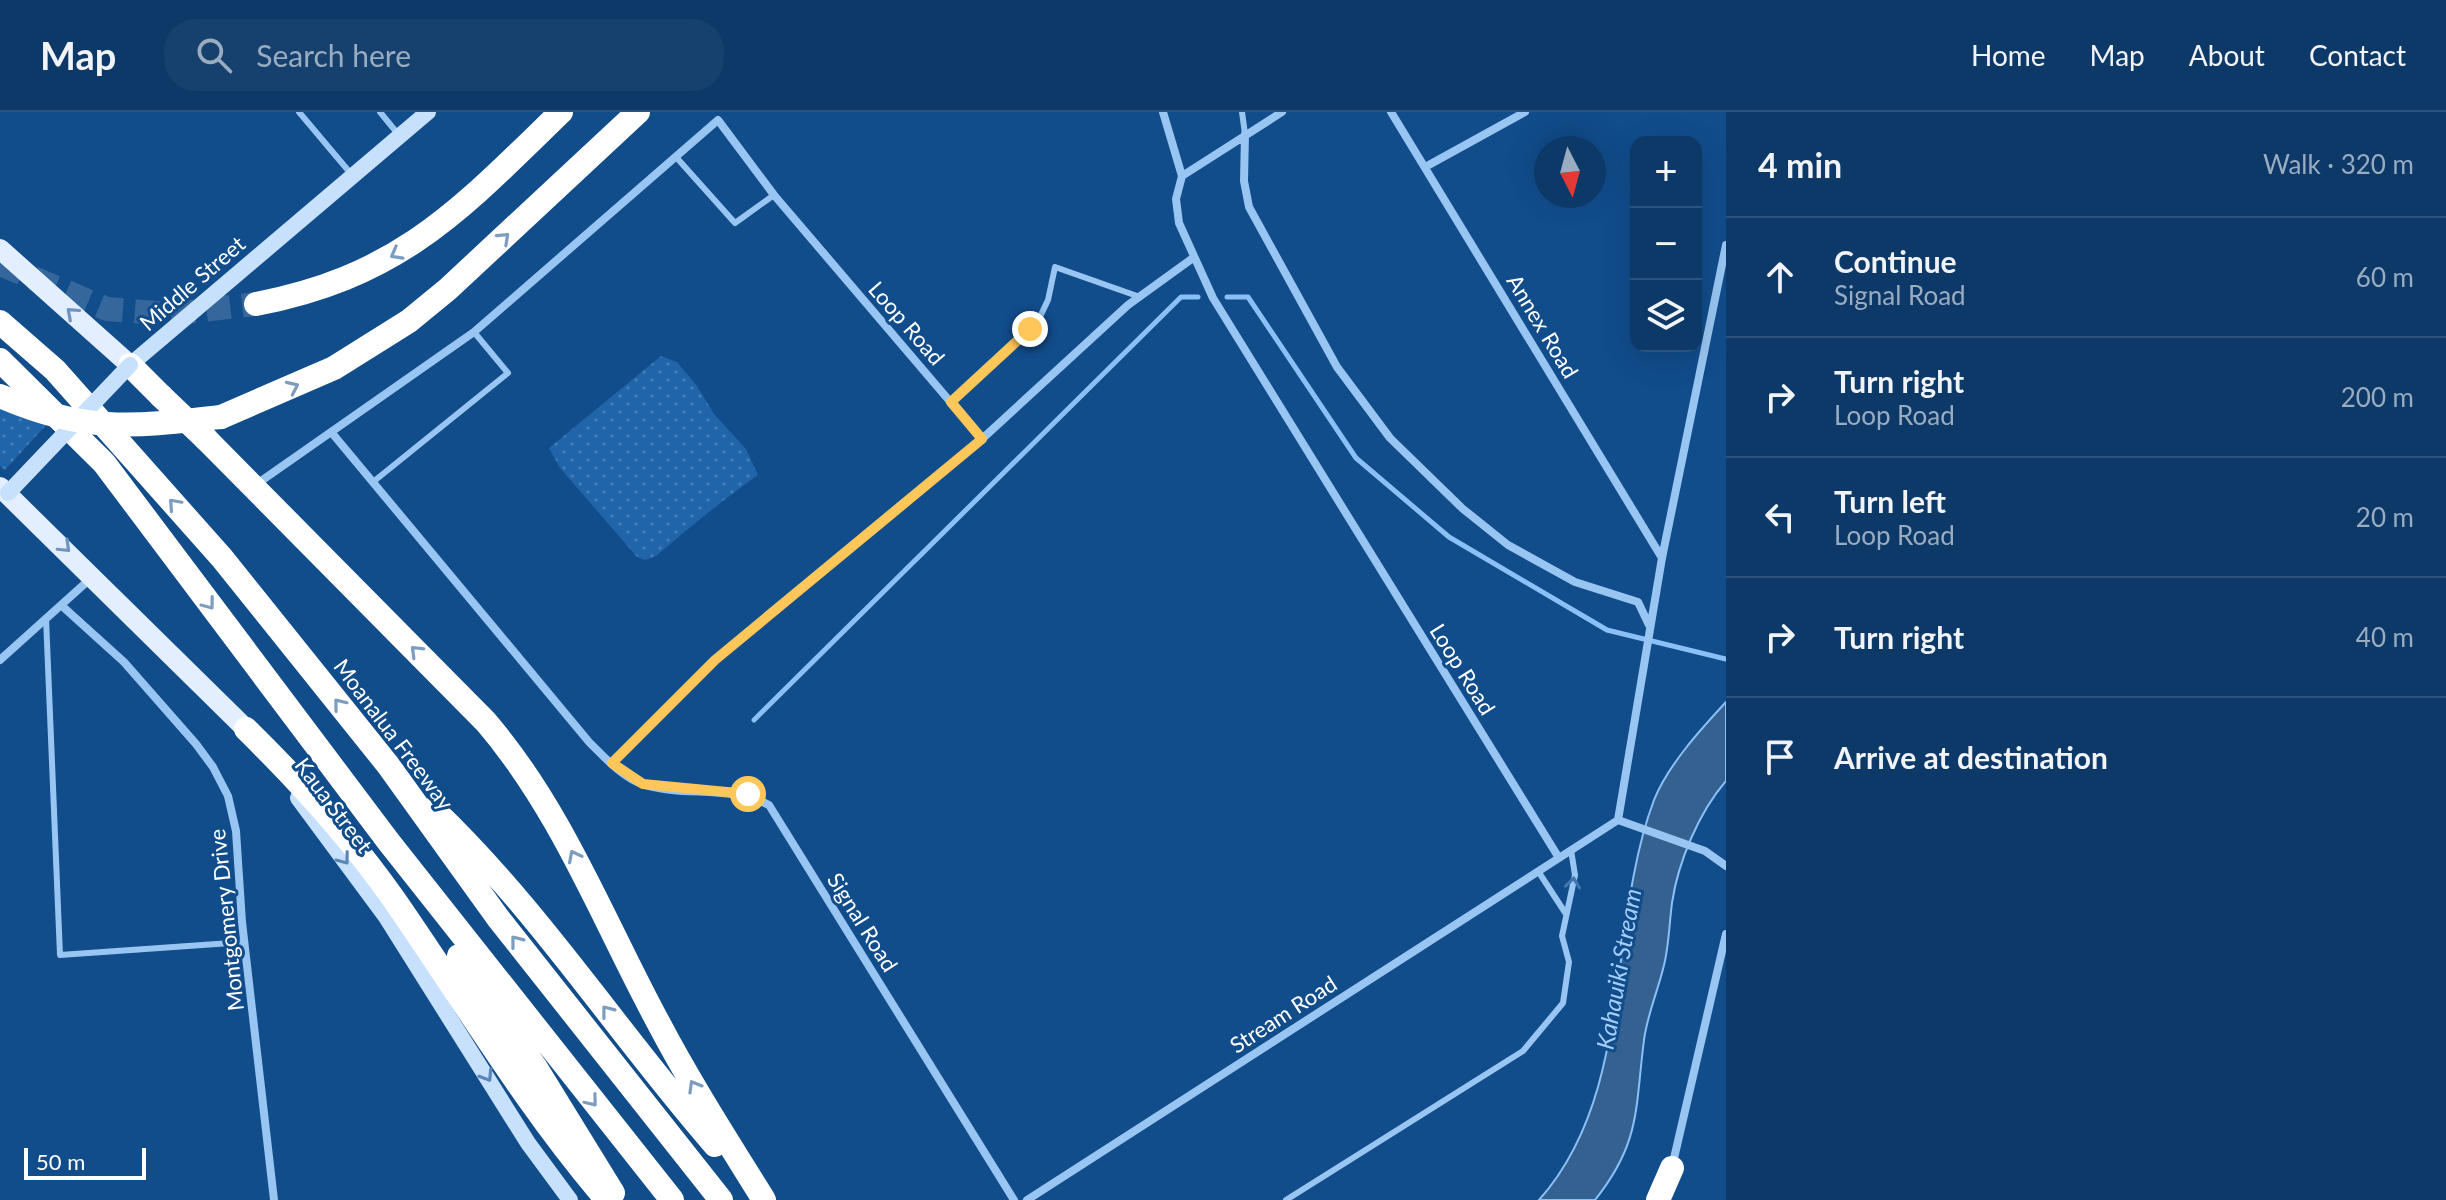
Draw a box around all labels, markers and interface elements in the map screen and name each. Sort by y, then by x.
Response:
search box [164,19,724,91]
text: Map [40,32,116,78]
icon: search [192,33,236,77]
text: Search here [256,37,411,73]
text: Home [1971,38,2046,72]
text: Map [2090,38,2145,72]
text: About [2189,38,2265,72]
text: Contact [2309,38,2406,72]
north arrow [1534,136,1606,208]
map controls [1630,136,1702,352]
button: + [1630,136,1702,208]
text: 4 min [1758,144,1842,185]
text: Walk · 320 m [2263,148,2414,180]
button: − [1630,208,1702,280]
street label: Middle Street [134,230,250,336]
one-way arrow [494,233,509,247]
text: Continue [1834,243,1957,279]
one-way arrow [390,244,404,259]
icon: ahead [1758,255,1802,299]
text: 60 m [2356,261,2414,293]
street label: Annex Road [1501,269,1585,383]
street label: Loop Road [863,276,951,370]
text: Signal Road [1834,279,1966,311]
button: layers [1630,280,1702,352]
one-way arrow [66,308,81,323]
route end [1012,311,1048,347]
text: Turn right [1834,363,1964,399]
icon: right [1758,375,1802,419]
one-way arrow [285,381,299,397]
text: 200 m [2341,381,2414,413]
text: Loop Road [1834,399,1955,431]
text: Turn left [1834,483,1946,519]
icon: left [1758,495,1802,539]
one-way arrow [169,498,184,513]
text: 20 m [2356,501,2414,533]
text: Loop Road [1834,519,1955,551]
one-way arrow [56,538,70,553]
one-way arrow [199,596,213,610]
icon: right [1758,615,1802,659]
street label: Loop Road [1424,619,1502,719]
text: Turn right [1834,619,1964,655]
text: 40 m [2356,621,2414,653]
one-way arrow [411,646,426,660]
street label: Moanalua Freeway [328,653,460,815]
one-way arrow [335,698,349,713]
icon: arrive [1758,735,1802,779]
text: Arrive at destination [1834,739,2108,775]
street label: Kaua Street [289,752,379,858]
route start [730,776,766,812]
street label: Montgomery Drive [203,828,249,1012]
one-way arrow [568,849,583,864]
one-way arrow [335,850,349,864]
street label: Signal Road [822,868,904,976]
one-way arrow [1564,876,1581,889]
water label: Kahauiki Stream [1590,886,1646,1052]
one-way arrow [512,935,526,950]
street label: Stream Road [1225,969,1341,1059]
one-way arrow [602,1006,617,1020]
one-way arrow [477,1067,492,1082]
one-way arrow [688,1080,704,1095]
one-way arrow [582,1092,597,1106]
scale bar [24,1144,146,1180]
text: 50 m [36,1148,85,1175]

